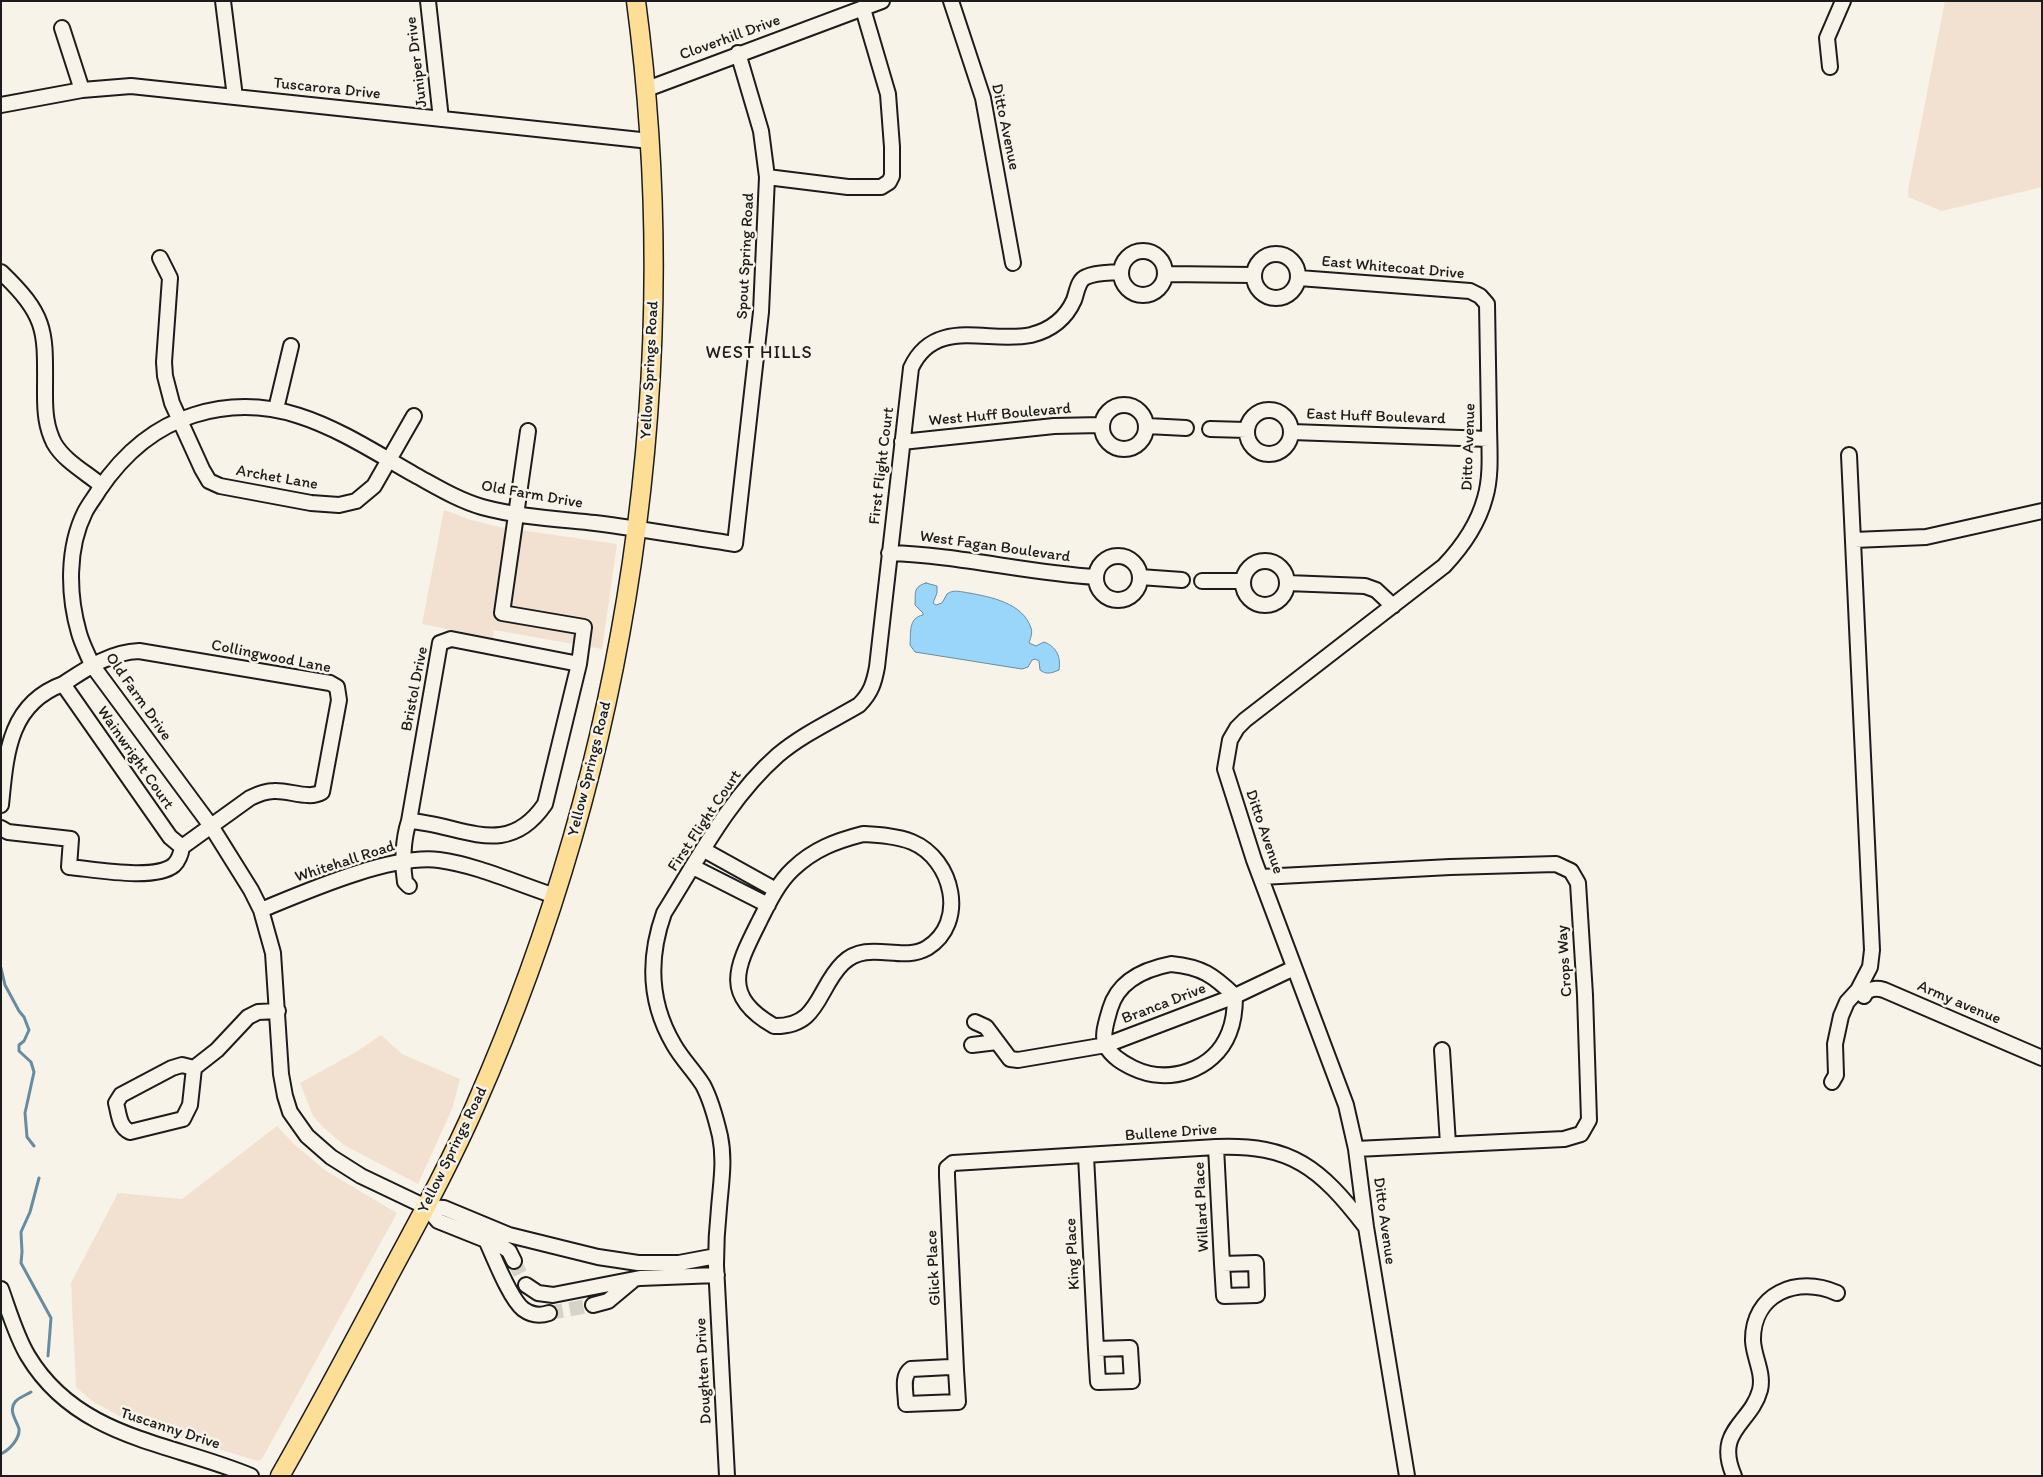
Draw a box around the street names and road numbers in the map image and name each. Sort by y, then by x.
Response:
street label: Cloverhill Drive [677,11,783,65]
street label: Juniper Drive [402,16,432,108]
street label: Tuscarora Drive [272,74,382,104]
street label: Ditto Avenue [986,82,1024,172]
street label: Spout Spring Road [733,192,759,320]
street label: East Whitecoat Drive [1321,252,1465,284]
street label: Yellow Springs Road [637,300,663,440]
street label: West Huff Boulevard [928,399,1072,431]
street label: Ditto Avenue [1458,403,1480,491]
street label: East Huff Boulevard [1306,405,1446,429]
street label: First Flight Court [865,406,899,526]
street label: Archet Lane [235,461,319,495]
street label: Old Farm Drive [480,477,584,513]
street label: West Fagan Boulevard [918,527,1072,567]
street label: Collingwood Lane [210,636,332,678]
street label: Bristol Drive [397,645,433,733]
street label: Old Farm Drive [101,649,175,745]
street label: Yellow Springs Road [564,700,616,838]
street label: Wainwright Court [92,703,178,813]
street label: First Flight Court [664,767,746,875]
street label: Ditto Avenue [1241,787,1287,877]
street label: Whitehall Road [293,837,397,887]
street label: Crops Way [1553,924,1577,998]
street label: Army avenue [1914,977,2004,1029]
street label: Branca Drive [1119,979,1209,1029]
street label: Yellow Springs Road [414,1084,492,1216]
street label: Bullene Drive [1124,1120,1218,1146]
street label: Willard Place [1190,1161,1214,1253]
street label: Ditto Avenue [1368,1176,1400,1266]
street label: King Place [1062,1218,1084,1290]
street label: Glick Place [922,1230,946,1306]
street label: Doughten Drive [692,1317,716,1425]
street label: Tuscanny Drive [117,1404,223,1454]

